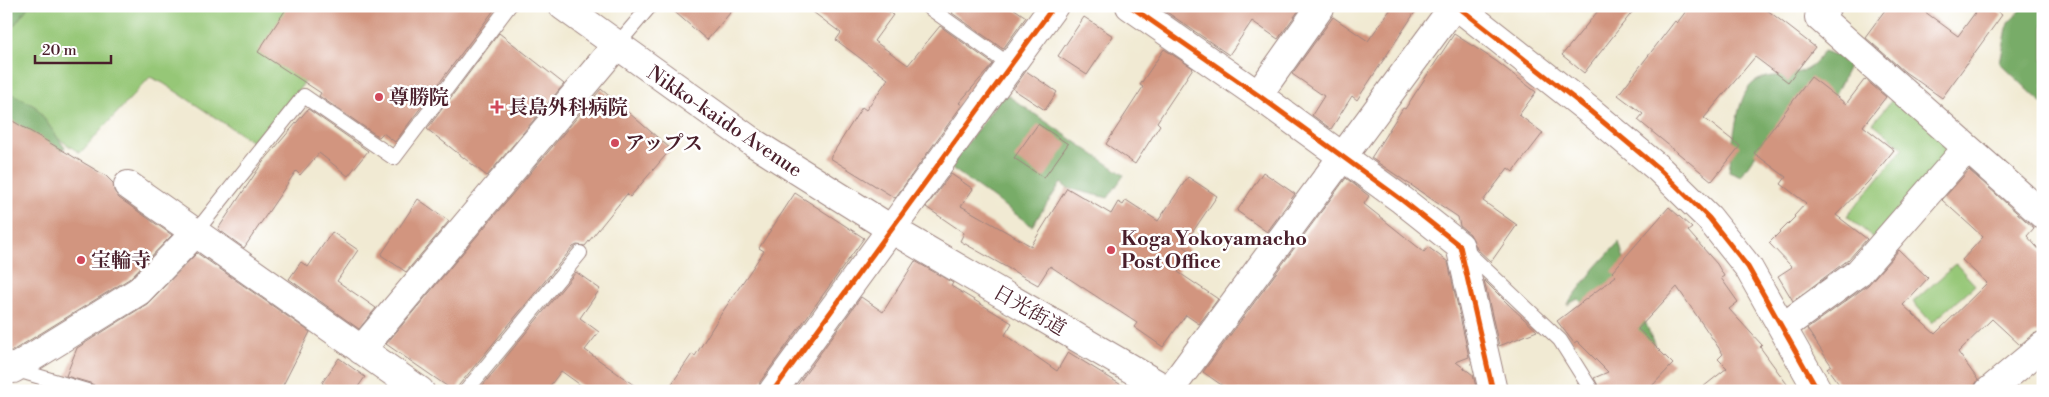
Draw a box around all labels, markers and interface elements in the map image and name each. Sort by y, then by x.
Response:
scale bar [35,32,111,64]
text: 20 m [42,41,77,60]
street label: Nikko-kaido Avenue [642,61,806,183]
place label: 尊勝院 [389,86,449,111]
marker: 尊勝院 [373,91,385,103]
place label: 長島外科病院 [508,96,628,121]
marker: 長島外科病院 [490,100,504,114]
place label: アップス [625,132,703,157]
marker: アップス [609,137,621,149]
place label: Koga Yokoyamacho Post Office [1121,227,1307,275]
marker: Koga Yokoyamacho Post Office [1105,244,1117,256]
place label: 宝輪寺 [91,249,151,274]
marker: 宝輪寺 [75,254,87,266]
street label: 日光街道 [988,280,1070,342]

